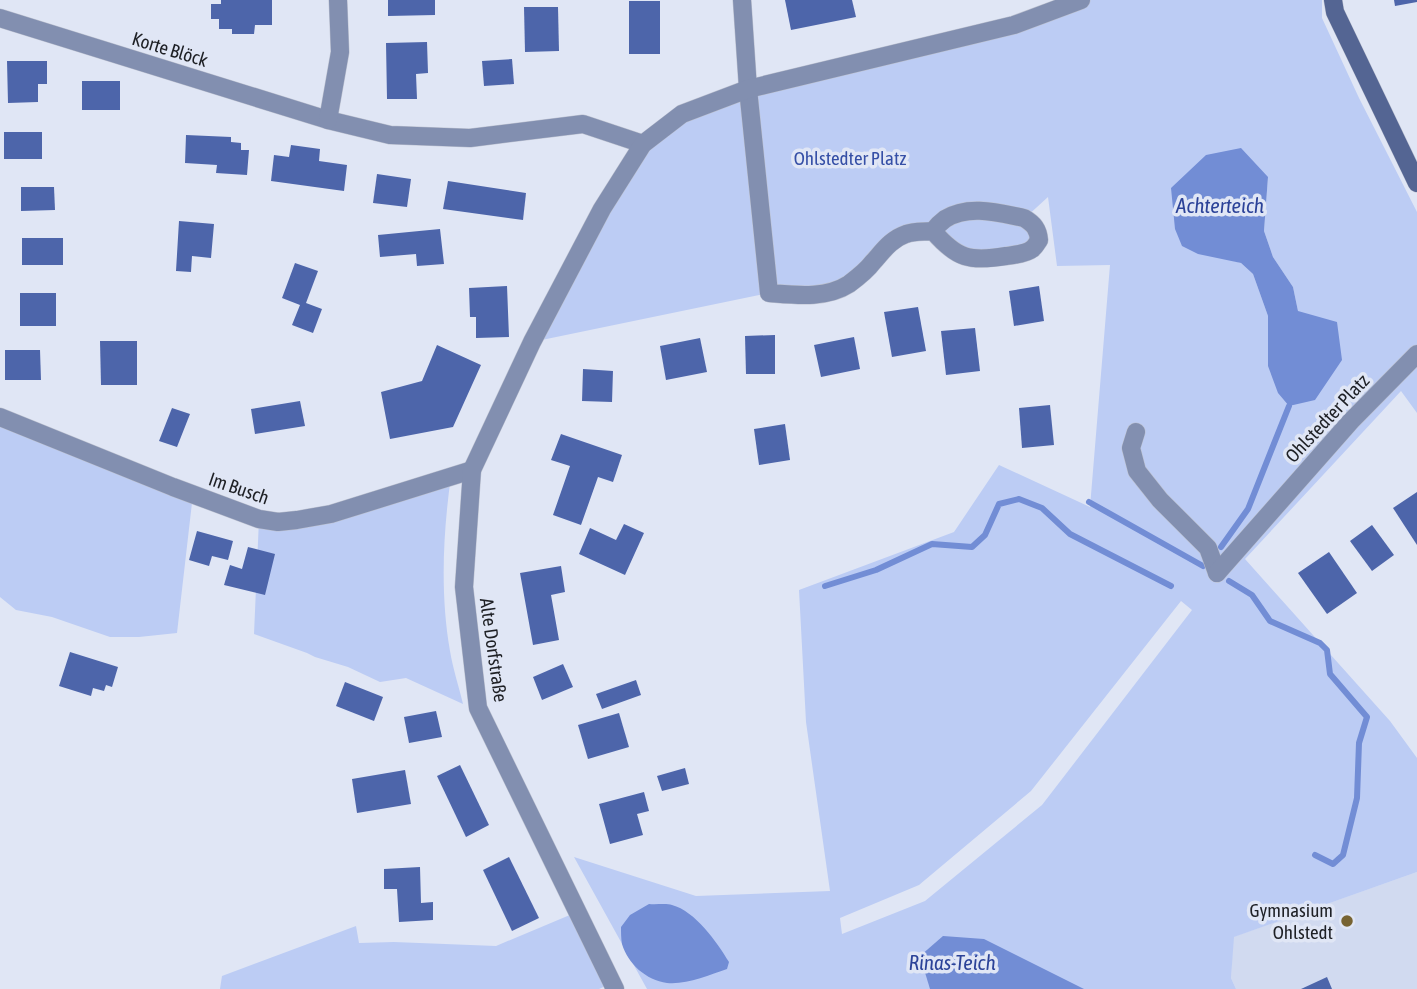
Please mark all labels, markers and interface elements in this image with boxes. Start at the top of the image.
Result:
street label: Korte Blöck [130,27,211,71]
park label: Ohlstedter Platz [794,147,906,169]
water label: Achterteich [1175,193,1264,217]
street label: Ohlstedter Platz [1281,369,1374,467]
street label: Im Busch [206,467,272,509]
street label: Alte Dorfstraße [476,597,512,703]
place label: Gymnasium Ohlstedt [1249,899,1333,943]
marker: Gymnasium Ohlstedt [1339,913,1355,929]
water label: Rinas-Teich [908,950,996,974]

